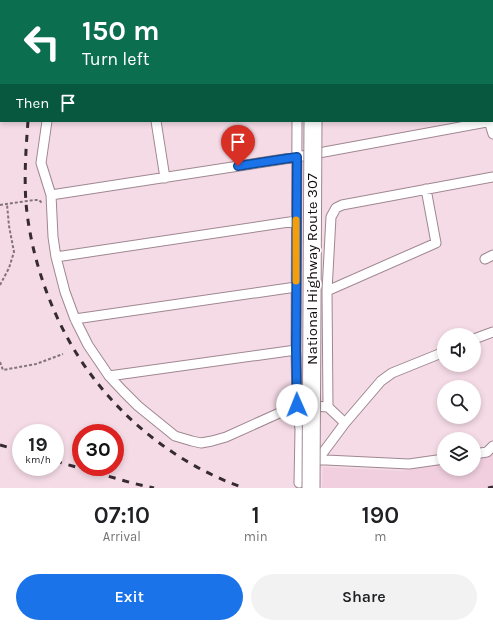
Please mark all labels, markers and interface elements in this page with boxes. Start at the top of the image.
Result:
text: 150 m [82,14,160,47]
icon: left [16,16,68,68]
text: Turn left [82,48,150,70]
icon: arrive [57,92,79,114]
text: Then [16,94,49,112]
pin [221,125,255,166]
icon: arrive [227,131,249,153]
street label: National Highway Route 307 [303,173,321,365]
map controls [437,328,481,476]
button: sound [437,328,481,372]
button: search [437,380,481,424]
position arrow [276,384,318,426]
speed limit sign: 30 [72,424,124,476]
button: layers [437,432,481,476]
text: 19 [28,433,48,456]
text: km/h [25,454,51,466]
text: 07:10 [94,501,150,529]
text: 1 [252,501,260,529]
text: 190 [361,501,399,529]
text: Arrival [103,529,141,544]
text: min [244,529,268,544]
text: m [374,529,386,544]
button: Exit [16,574,243,620]
button: Share [251,574,477,620]

